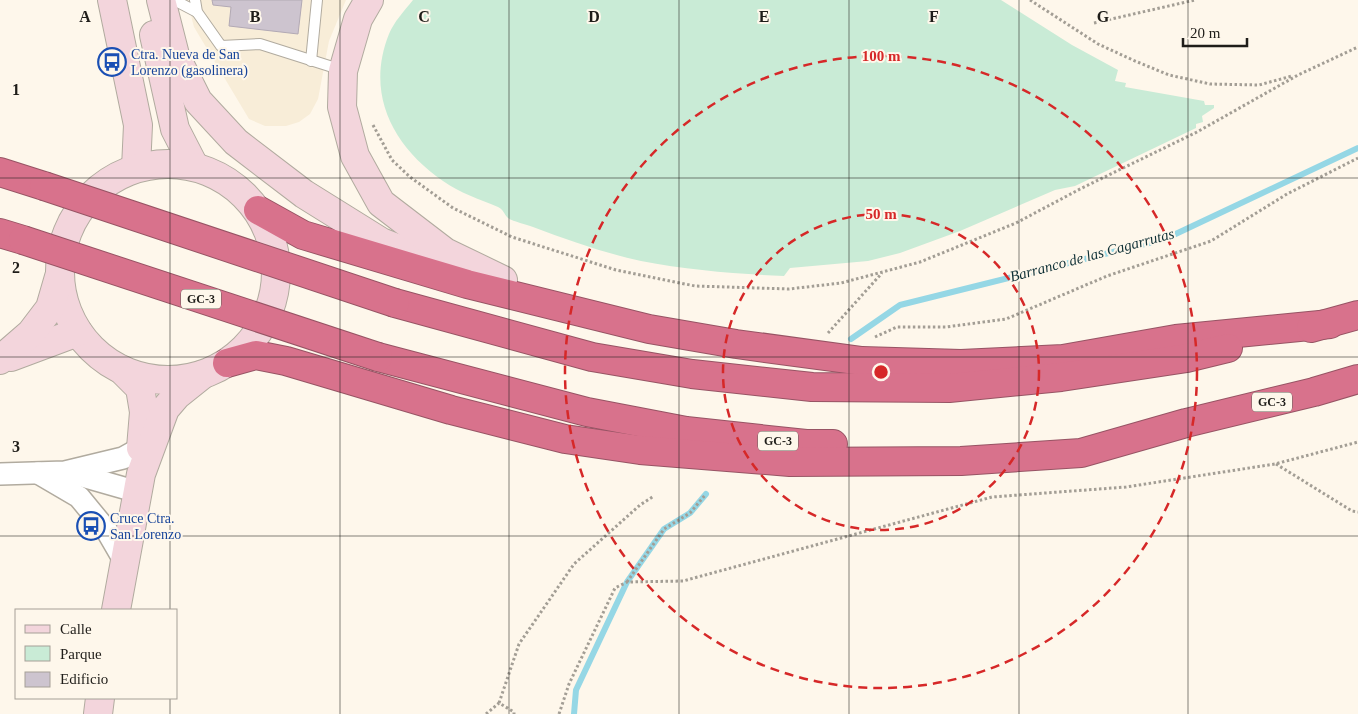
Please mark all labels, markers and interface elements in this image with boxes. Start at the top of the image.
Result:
text: A [79,8,91,25]
text: B [250,8,261,25]
text: C [418,8,430,25]
text: D [588,8,600,25]
text: E [759,8,769,25]
text: F [929,8,939,25]
text: G [1097,8,1110,25]
scale bar [1183,15,1247,47]
text: 20 m [1190,25,1221,41]
bus stop icon: Ctra. Nueva de San Lorenzo (gasolinera) [97,47,127,77]
place label: Ctra. Nueva de San Lorenzo (gasolinera) [131,47,248,79]
text: 100 m [862,48,901,64]
text: 1 [12,81,20,98]
text: 50 m [865,206,897,222]
water label: Barranco de las Cagarrutas [1008,225,1176,285]
text: 2 [12,259,20,276]
road number: GC-3 [181,290,221,308]
centre of rings [872,363,890,381]
road number: GC-3 [1252,392,1292,412]
road number: GC-3 [758,432,798,451]
text: 3 [12,438,20,455]
bus stop icon: Cruce Ctra. San Lorenzo [76,511,106,541]
place label: Cruce Ctra. San Lorenzo [110,511,181,542]
legend [15,609,178,699]
text: Calle [60,621,92,637]
text: Parque [60,646,102,662]
text: Edificio [60,671,108,687]

